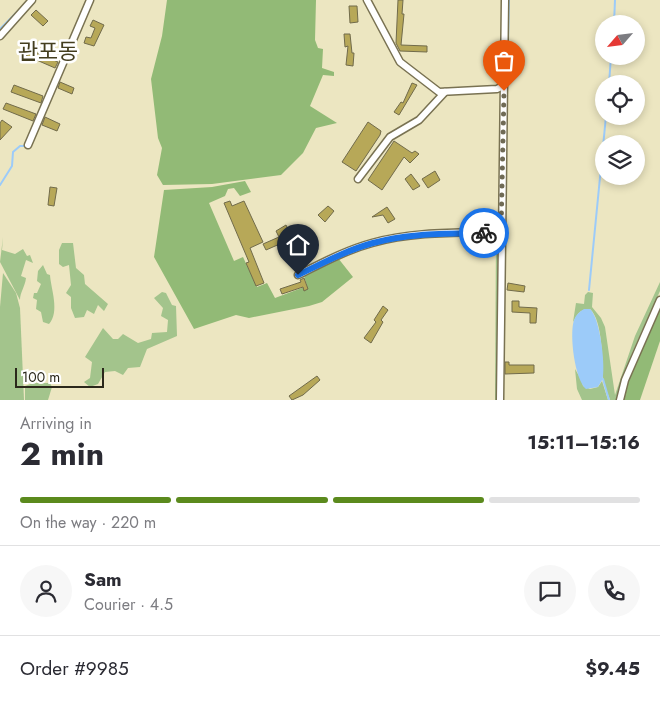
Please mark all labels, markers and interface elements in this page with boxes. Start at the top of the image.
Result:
north arrow [595,15,645,65]
map controls [595,15,645,185]
district label: 관포동 [18,35,78,67]
pin [483,40,525,91]
icon: bag [490,47,518,75]
button: locate [595,75,645,125]
button: layers [595,135,645,185]
courier [459,208,509,258]
icon: bike [470,219,498,247]
pin [277,224,319,275]
icon: home [284,231,312,259]
scale bar [15,365,104,388]
text: 100 m [22,367,60,387]
text: Arriving in [20,412,92,435]
text: 15:11–15:16 [527,429,640,456]
text: 2 min [20,431,104,477]
text: On the way · 220 m [20,511,156,534]
button: person [20,565,72,617]
button: chat [524,565,576,617]
button: phone [588,565,640,617]
text: Sam [84,566,122,593]
text: Courier · 4.5 [84,593,173,616]
text: Order #9985 [20,655,129,682]
text: $9.45 [585,655,640,682]

